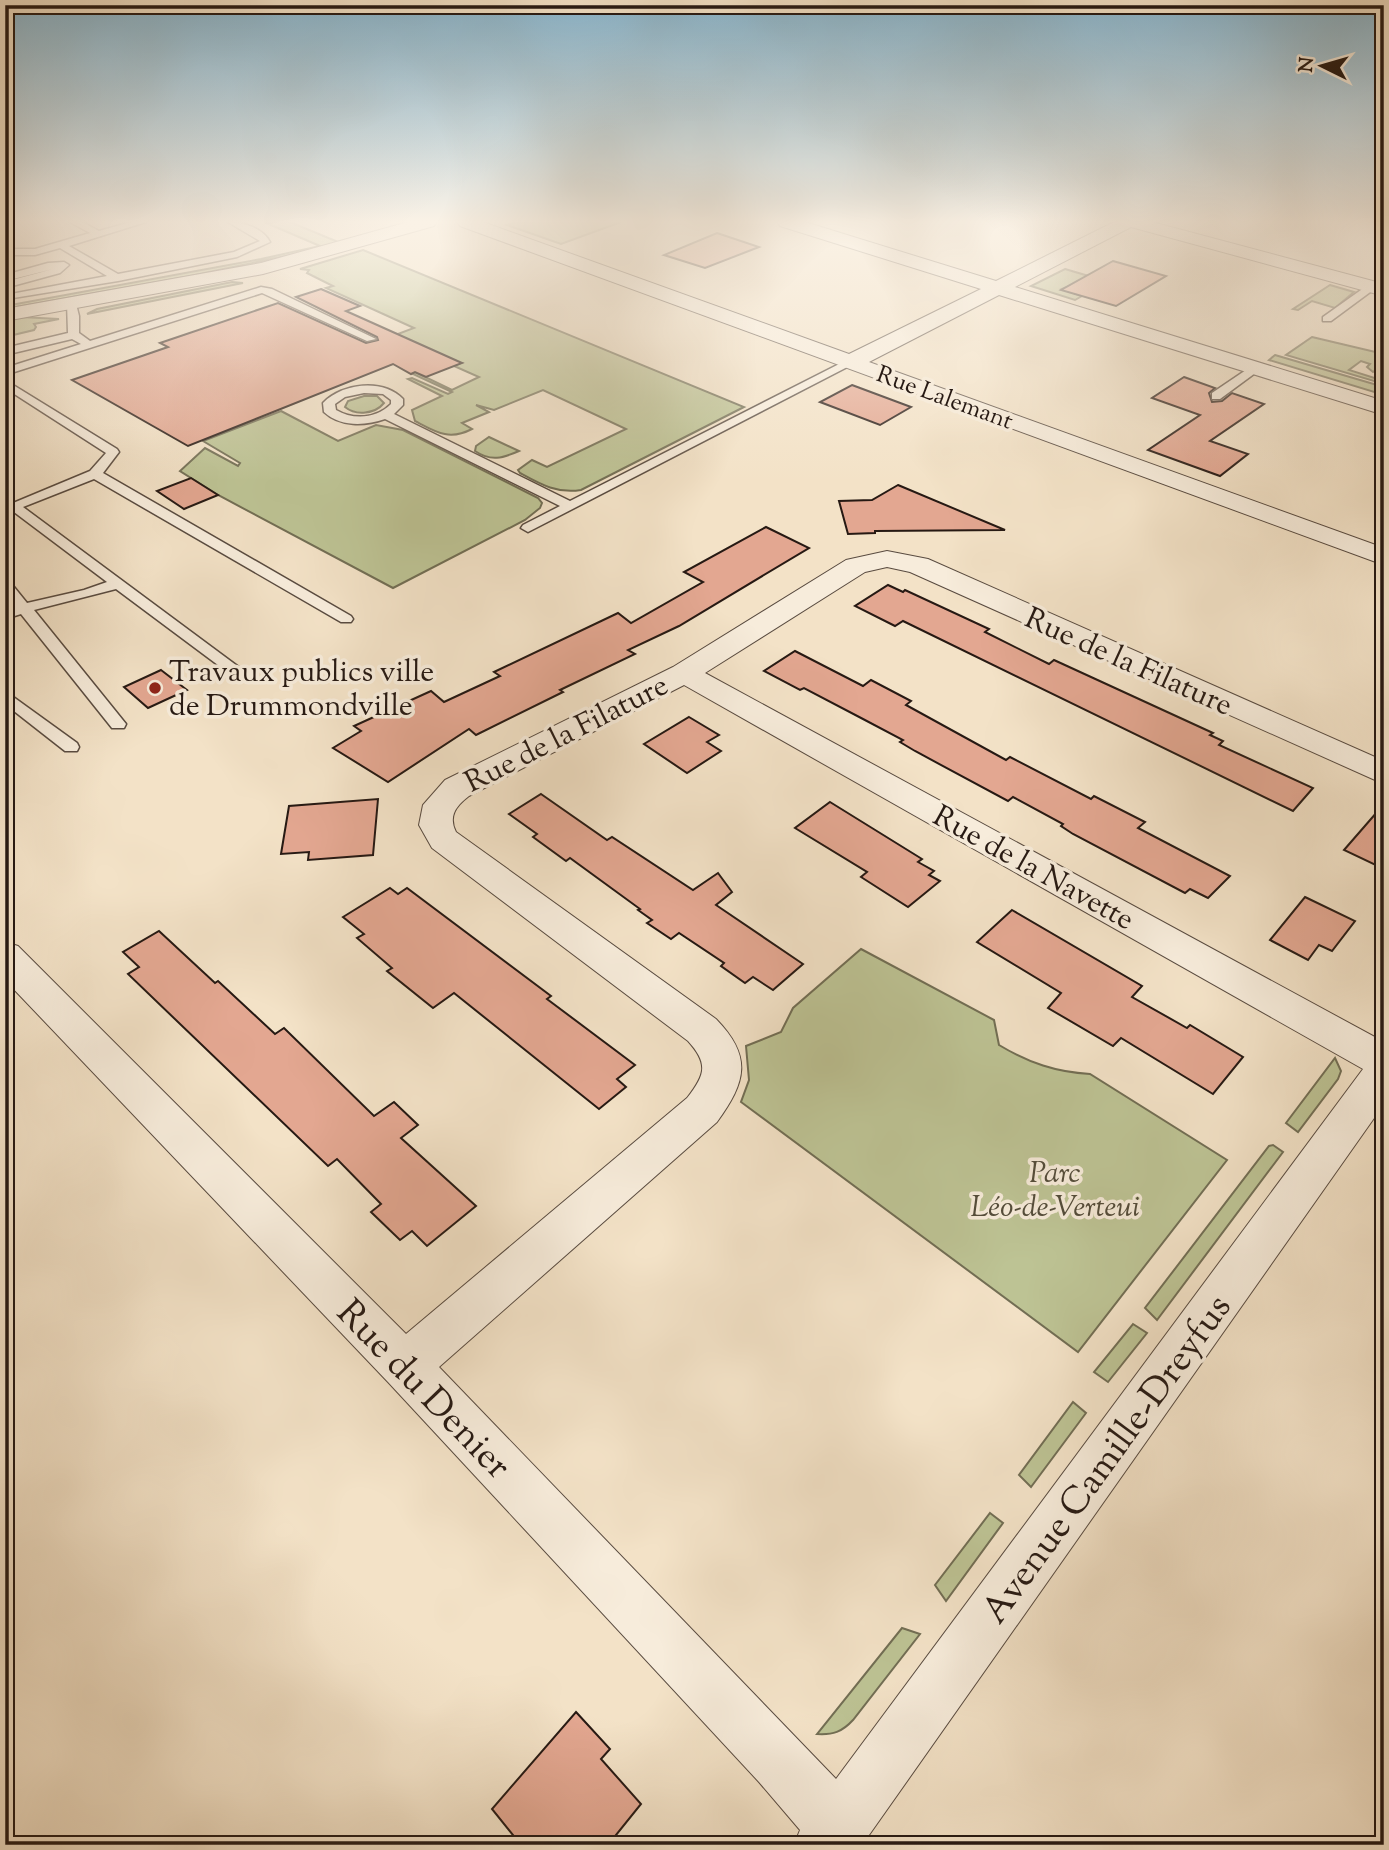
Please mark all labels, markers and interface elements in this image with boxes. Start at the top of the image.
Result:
north arrow [1288,32,1358,102]
text: N [1293,56,1322,73]
street label: Rue Lalemant [871,358,1017,439]
street label: Rue de la Filature [1017,598,1239,728]
place label: Travaux publics ville de Drummondville [169,652,434,729]
street label: Rue de la Filature [458,665,676,805]
marker: Travaux publics ville de Drummondville [147,680,163,696]
street label: Rue de la Navette [924,796,1141,942]
park label: Parc Léo-de-Verteui [970,1153,1140,1230]
street label: Avenue Camille-Dreyfus [970,1284,1246,1636]
street label: Rue du Denier [322,1289,522,1493]

